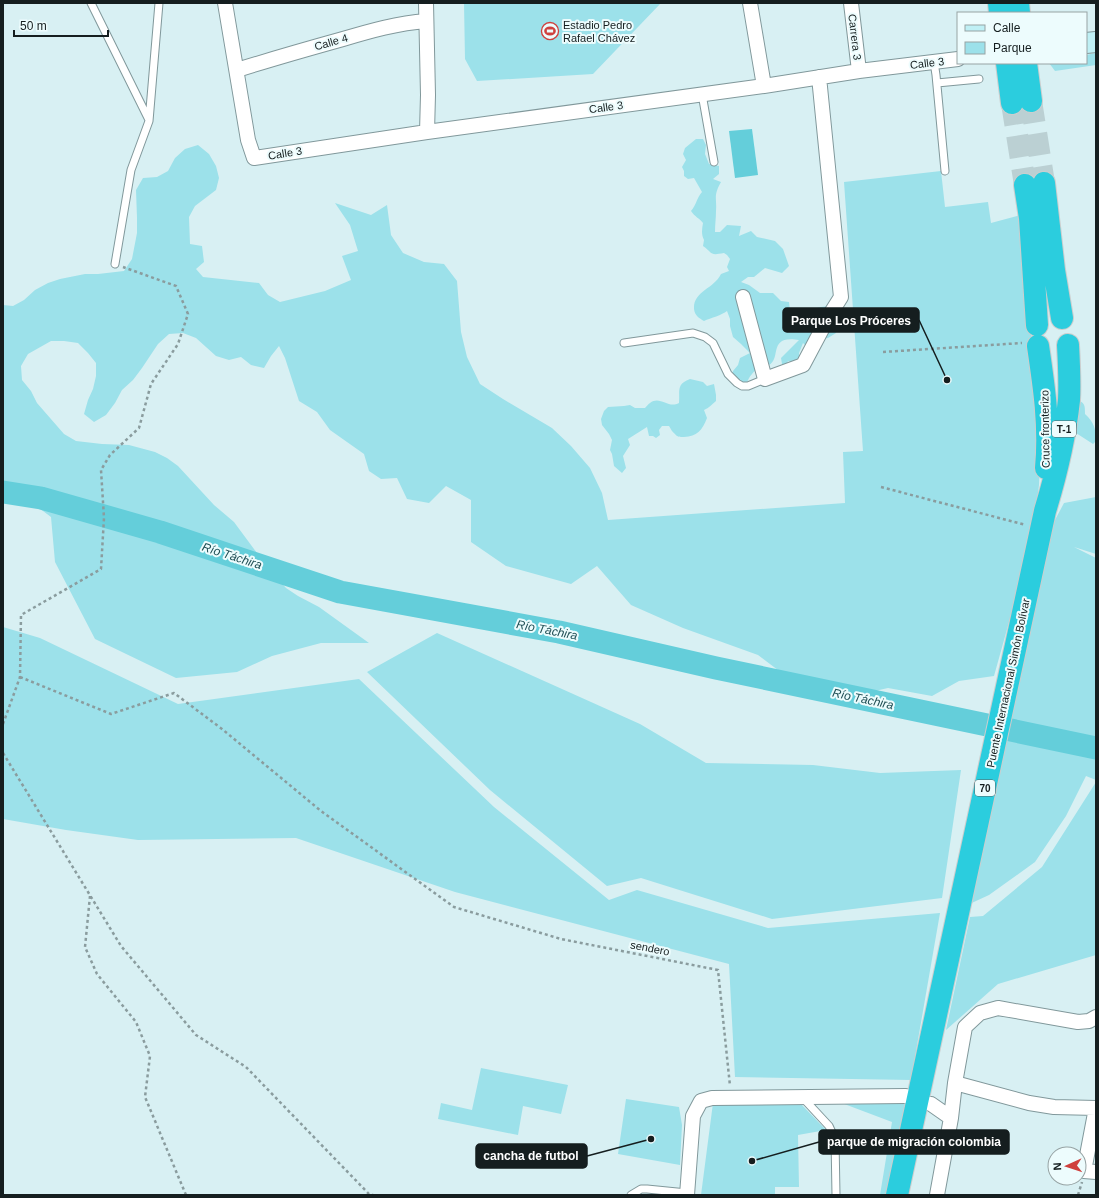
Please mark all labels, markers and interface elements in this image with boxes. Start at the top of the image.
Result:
scale bar [14,12,108,38]
legend [957,12,1087,64]
street label: Carrera 3 [846,13,864,61]
text: 50 m [20,19,47,33]
place label: Estadio Pedro Rafael Chávez [563,19,635,44]
sports icon: Estadio Pedro Rafael Chávez [540,21,560,41]
text: Calle [993,21,1021,35]
street label: Calle 4 [313,32,349,52]
text: Parque [993,41,1032,55]
street label: Calle 3 [909,55,945,71]
street label: Calle 3 [588,99,624,115]
street label: Calle 3 [267,144,303,162]
callout: Parque Los Próceres [783,308,919,332]
text: Parque Los Próceres [791,314,911,328]
street label: Cruce fronterizo [1038,390,1052,468]
road number: T-1 [1052,421,1076,437]
water label: Río Táchira [200,540,264,572]
street label: Puente Internacional Simón Bolívar [984,597,1032,769]
water label: Río Táchira [515,617,579,643]
water label: Río Táchira [831,686,895,712]
road number: 70 [975,780,995,796]
street label: sendero [629,938,671,958]
callout: parque de migración colombia [819,1130,1009,1154]
text: parque de migración colombia [827,1135,1001,1149]
callout: cancha de futbol [476,1144,587,1168]
north arrow [1047,1146,1087,1186]
text: cancha de futbol [483,1149,579,1163]
text: N [1051,1162,1063,1171]

